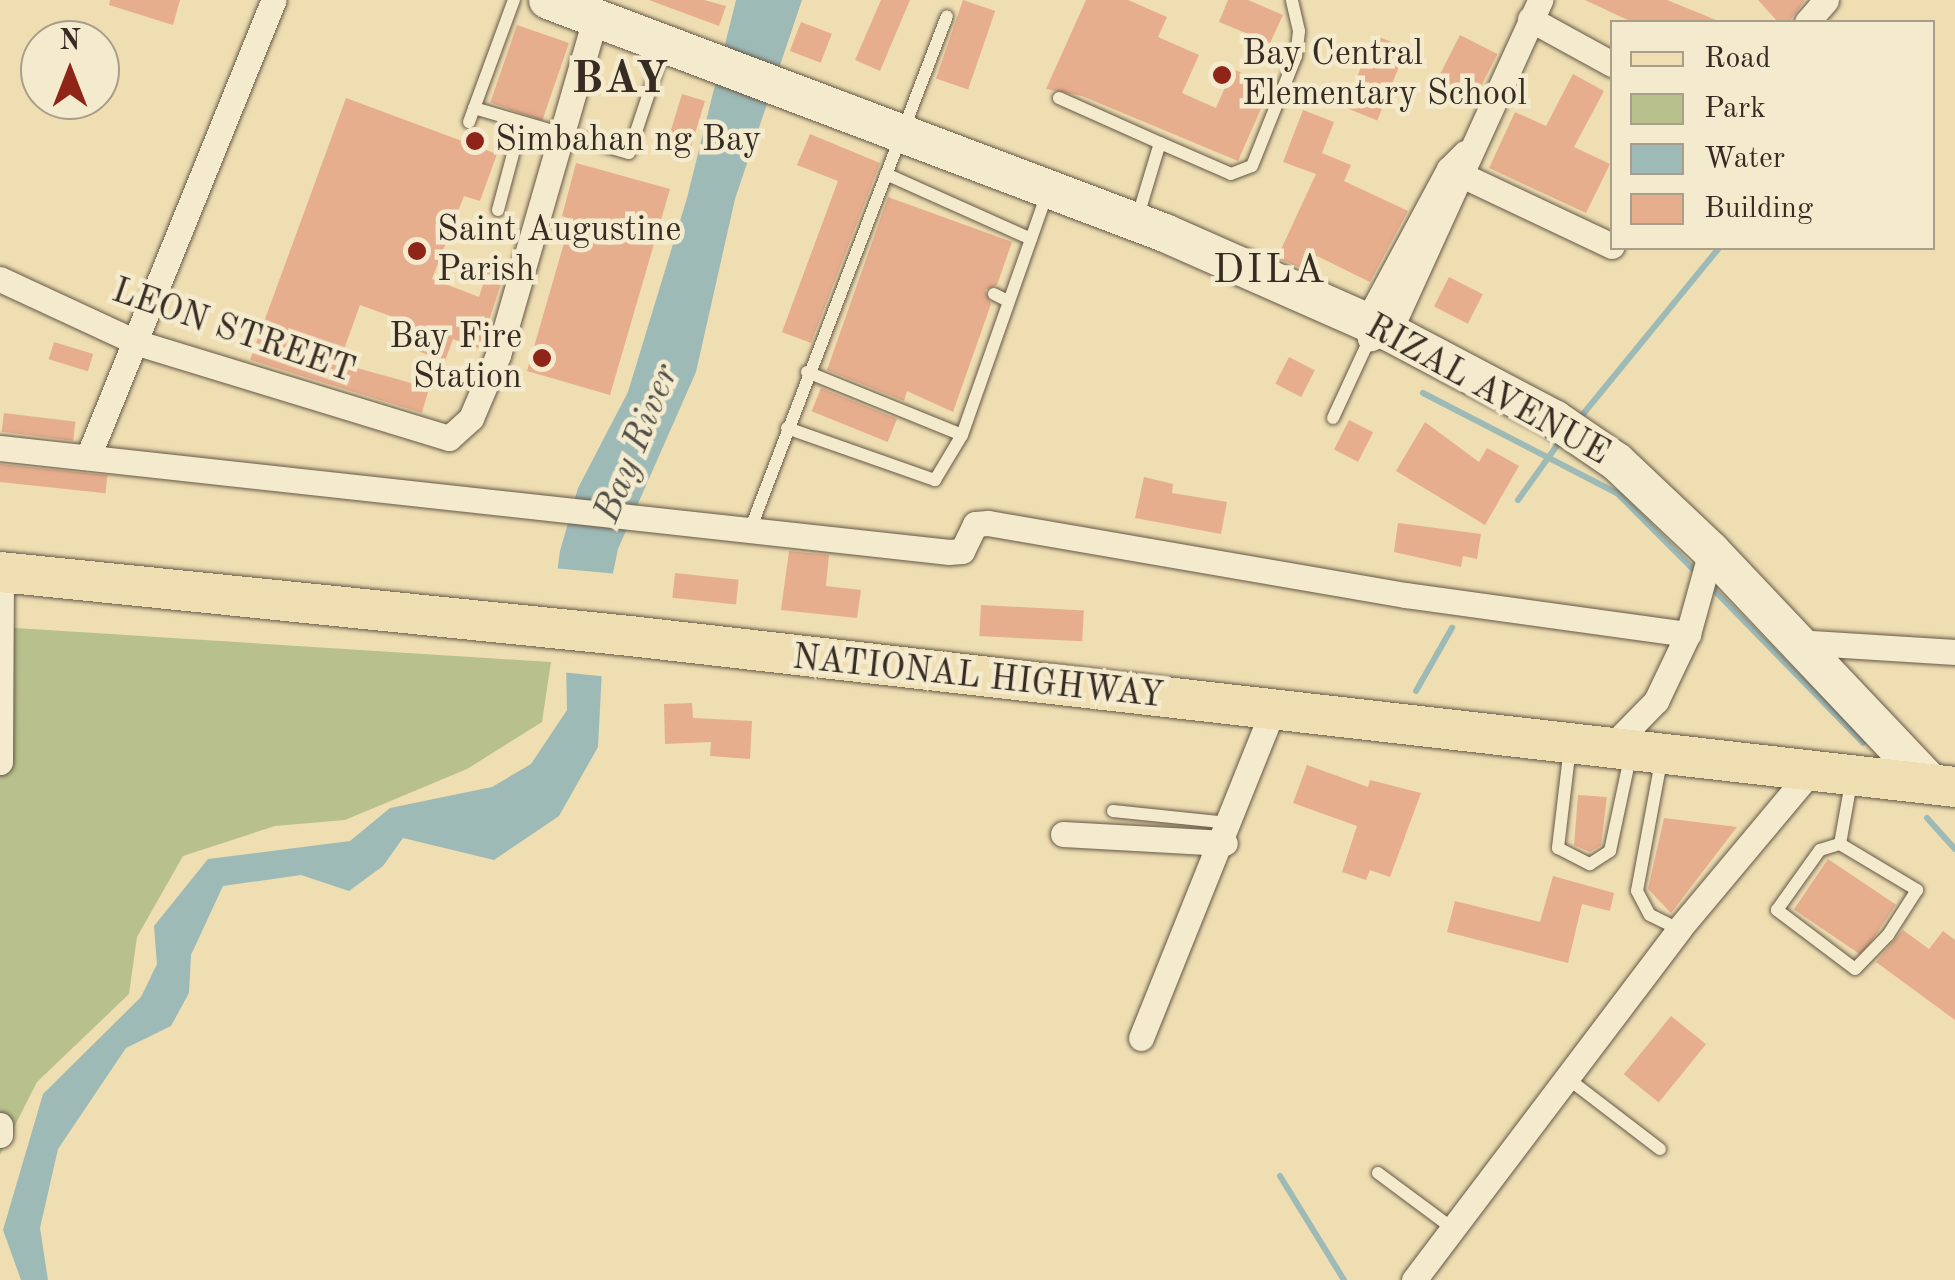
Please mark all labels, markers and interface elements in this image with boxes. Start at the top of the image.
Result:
north arrow [20,20,120,120]
legend [1610,20,1935,250]
text: N [59,28,81,56]
place label: Bay Central Elementary School [1242,34,1527,116]
text: Road [1704,44,1771,74]
district label: BAY [571,54,671,108]
marker: Bay Central Elementary School [1211,64,1233,86]
text: Park [1704,94,1766,124]
place label: Simbahan ng Bay [495,120,761,162]
marker: Simbahan ng Bay [464,130,486,152]
text: Water [1704,144,1785,174]
text: Building [1704,194,1813,224]
place label: Saint Augustine Parish [437,210,681,292]
marker: Saint Augustine Parish [406,240,428,262]
district label: DILA [1213,248,1327,296]
street label: LEON STREET [106,271,360,393]
street label: RIZAL AVENUE [1358,307,1616,475]
place label: Bay Fire Station [389,317,522,399]
marker: Bay Fire Station [531,347,553,369]
water label: Bay River [586,358,690,530]
street label: NATIONAL HIGHWAY [790,638,1166,718]

